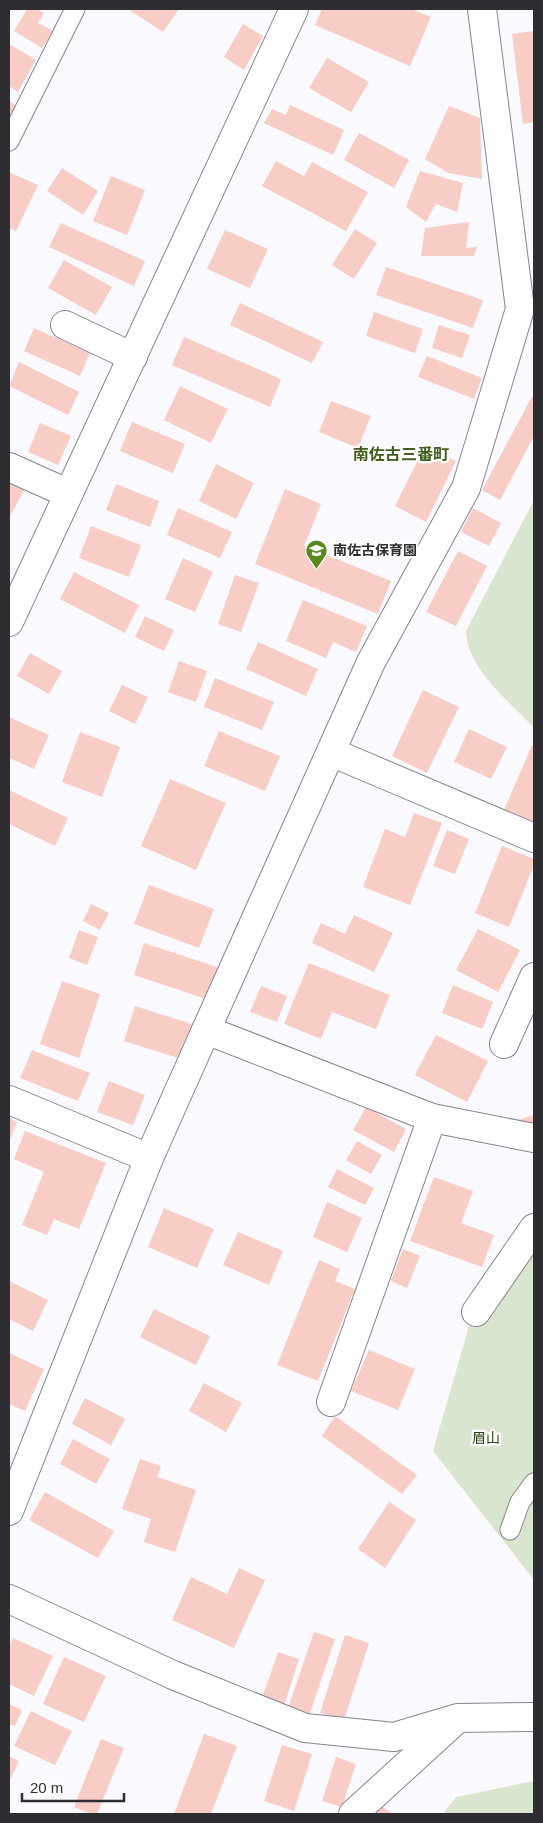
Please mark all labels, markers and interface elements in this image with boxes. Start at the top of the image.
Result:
district label: 南佐古三番町 [353,446,449,463]
school or university icon: 南佐古保育園 [305,538,329,569]
place label: 南佐古保育園 [333,542,417,558]
park label: 眉山 [472,1430,500,1446]
scale bar [22,1770,125,1802]
text: 20 m [30,1779,63,1796]

